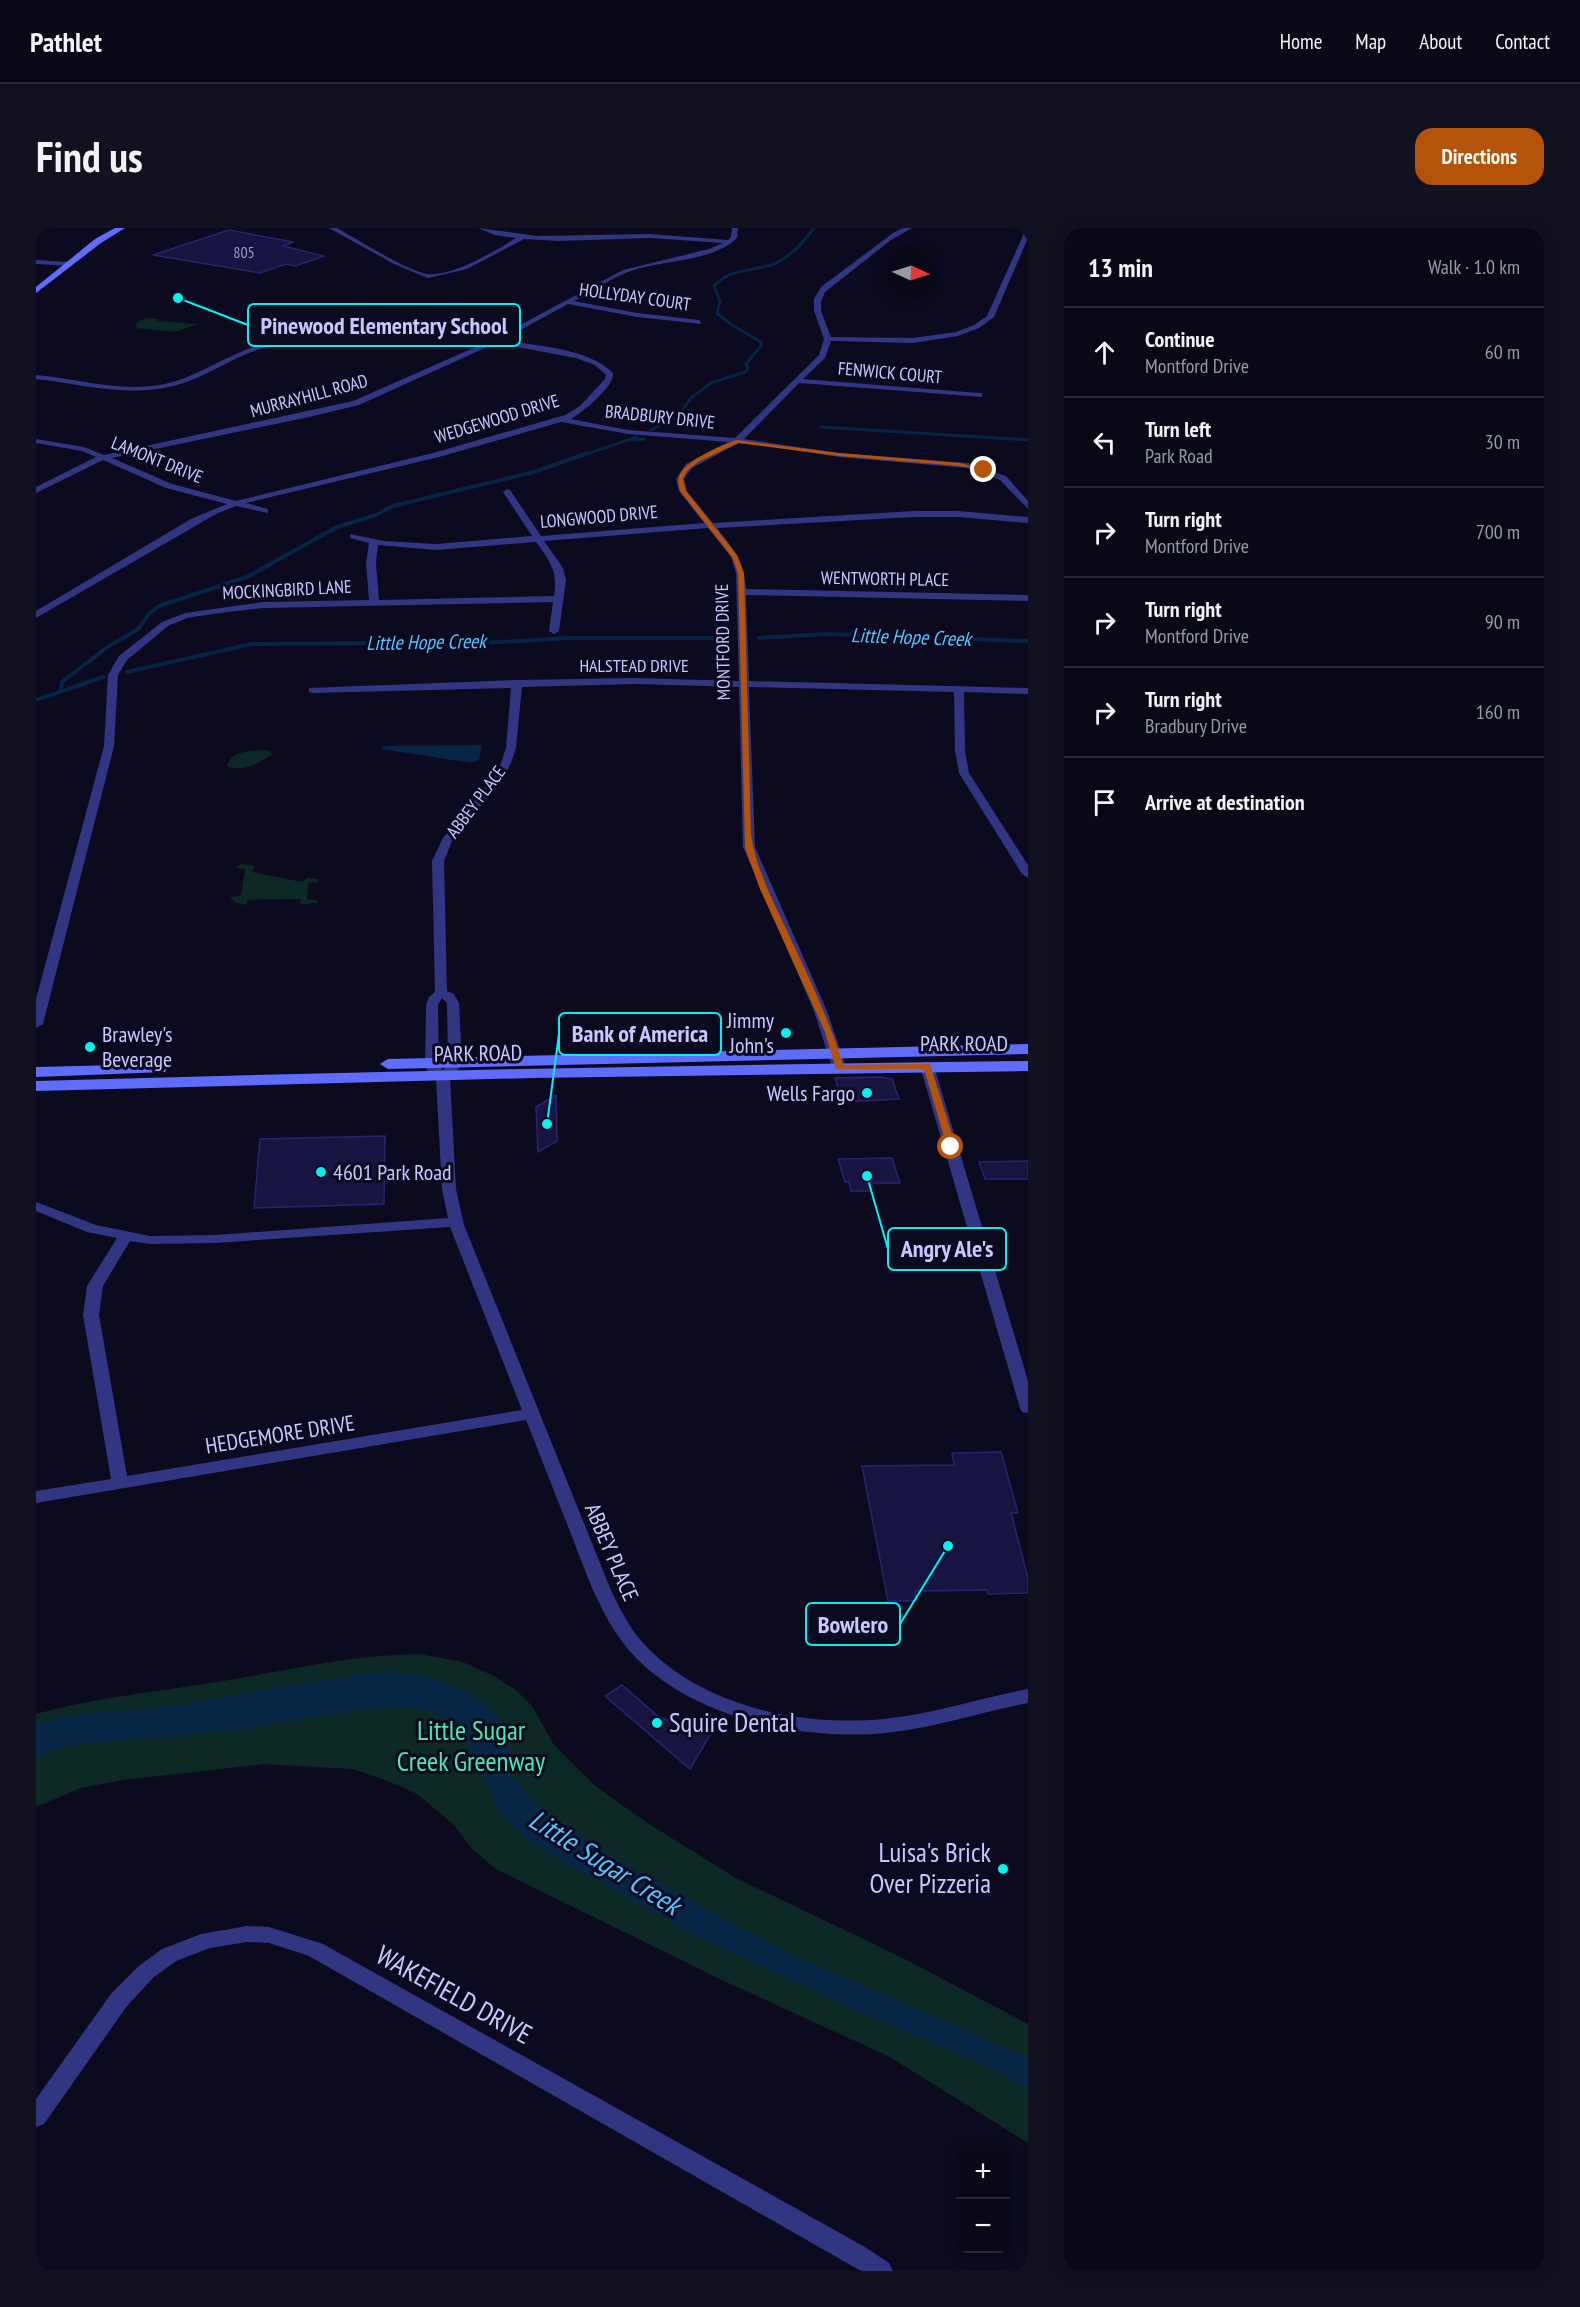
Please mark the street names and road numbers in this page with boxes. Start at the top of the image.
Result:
street label: HOLLYDAY COURT [578,277,692,316]
street label: FENWICK COURT [837,356,943,389]
street label: MURRAYHILL ROAD [247,369,370,422]
street label: WEDGEWOOD DRIVE [432,389,562,448]
street label: BRADBURY DRIVE [604,399,716,434]
street label: LAMONT DRIVE [108,431,206,488]
street label: LONGWOOD DRIVE [539,500,659,533]
street label: WENTWORTH PLACE [821,566,949,591]
street label: MOCKINGBIRD LANE [222,575,352,604]
street label: MONTFORD DRIVE [710,583,735,701]
street label: HALSTEAD DRIVE [579,654,689,677]
street label: ABBEY PLACE [441,761,510,842]
street label: PARK ROAD [920,1029,1008,1057]
street label: PARK ROAD [434,1038,522,1068]
street label: HEDGEMORE DRIVE [203,1408,357,1460]
street label: ABBEY PLACE [579,1499,645,1605]
street label: WAKEFIELD DRIVE [371,1937,538,2051]

